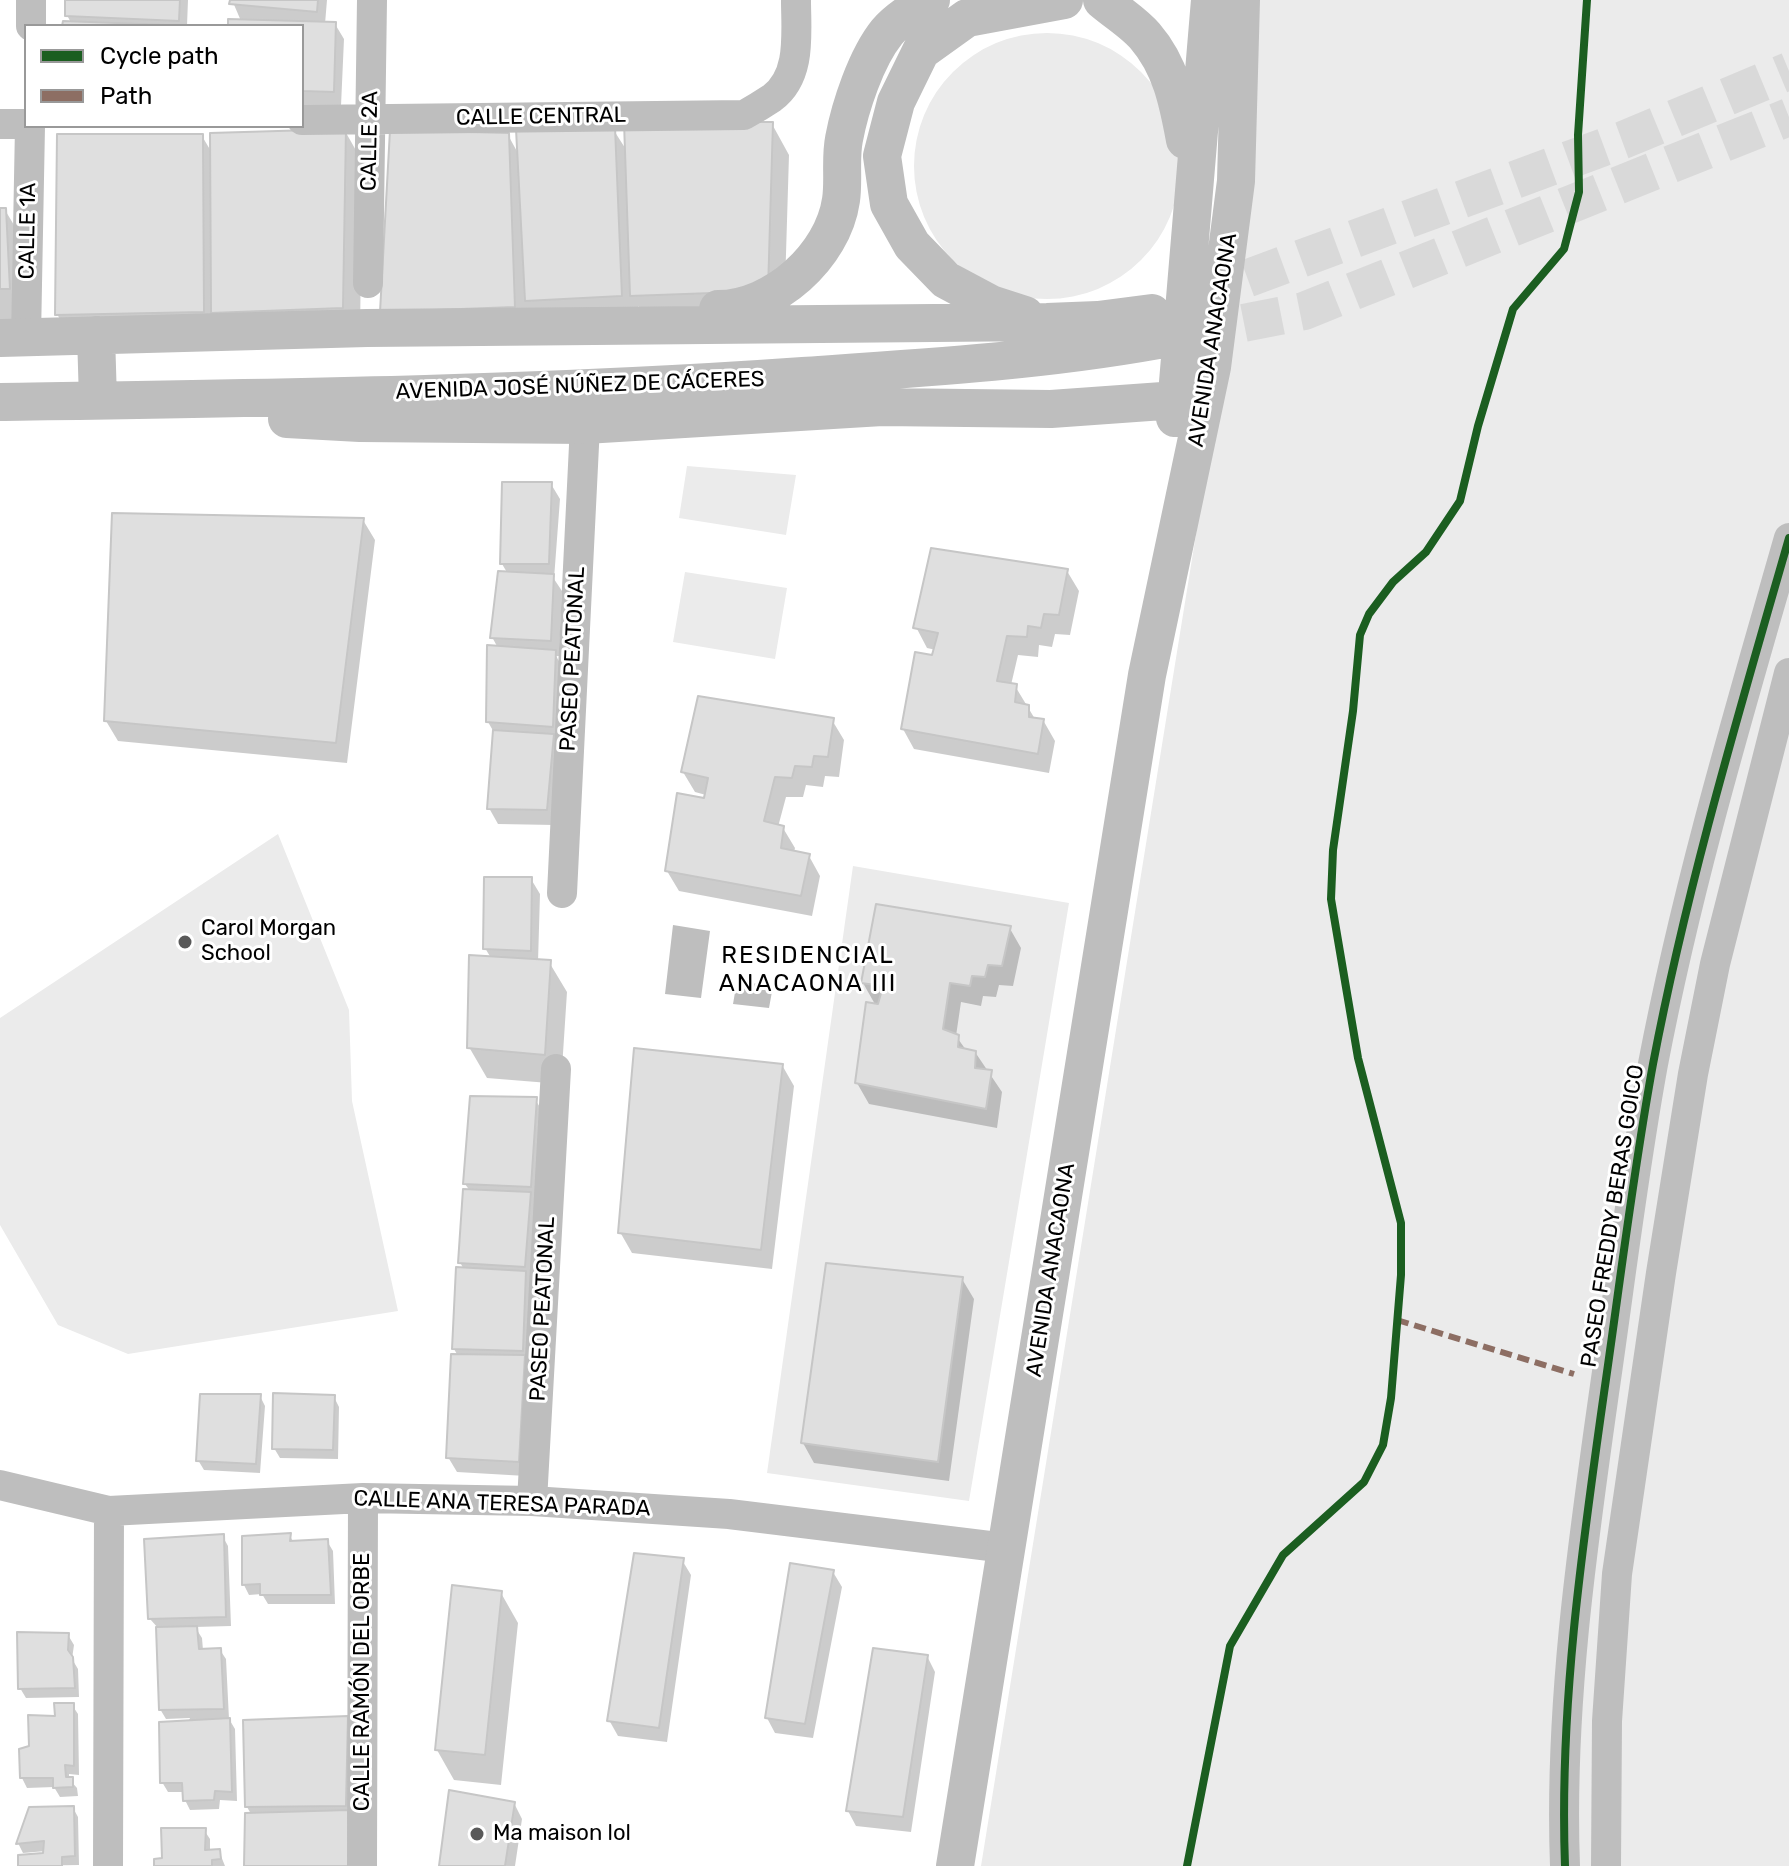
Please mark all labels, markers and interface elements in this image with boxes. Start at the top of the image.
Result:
legend [24,24,304,128]
text: Cycle path [100,42,219,70]
text: Path [100,82,152,110]
street label: CALLE 2A [356,91,384,191]
street label: CALLE CENTRAL [456,102,626,132]
street label: CALLE 1A [14,182,42,280]
street label: AVENIDA ANACAONA [1183,231,1243,449]
street label: AVENIDA JOSÉ NÚÑEZ DE CÁCERES [395,366,765,406]
street label: PASEO PEATONAL [555,566,591,752]
place label: Carol Morgan School [201,916,336,968]
marker: Carol Morgan School [176,933,194,951]
district label: RESIDENCIAL ANACAONA III [719,942,897,998]
street label: PASEO FREDDY BERAS GOICO [1576,1063,1650,1369]
street label: AVENIDA ANACAONA [1021,1161,1081,1379]
street label: PASEO PEATONAL [525,1216,561,1402]
street label: CALLE ANA TERESA PARADA [353,1486,651,1522]
street label: CALLE RAMÓN DEL ORBE [350,1553,376,1811]
place label: Ma maison lol [493,1821,631,1847]
marker: Ma maison lol [468,1825,486,1843]

